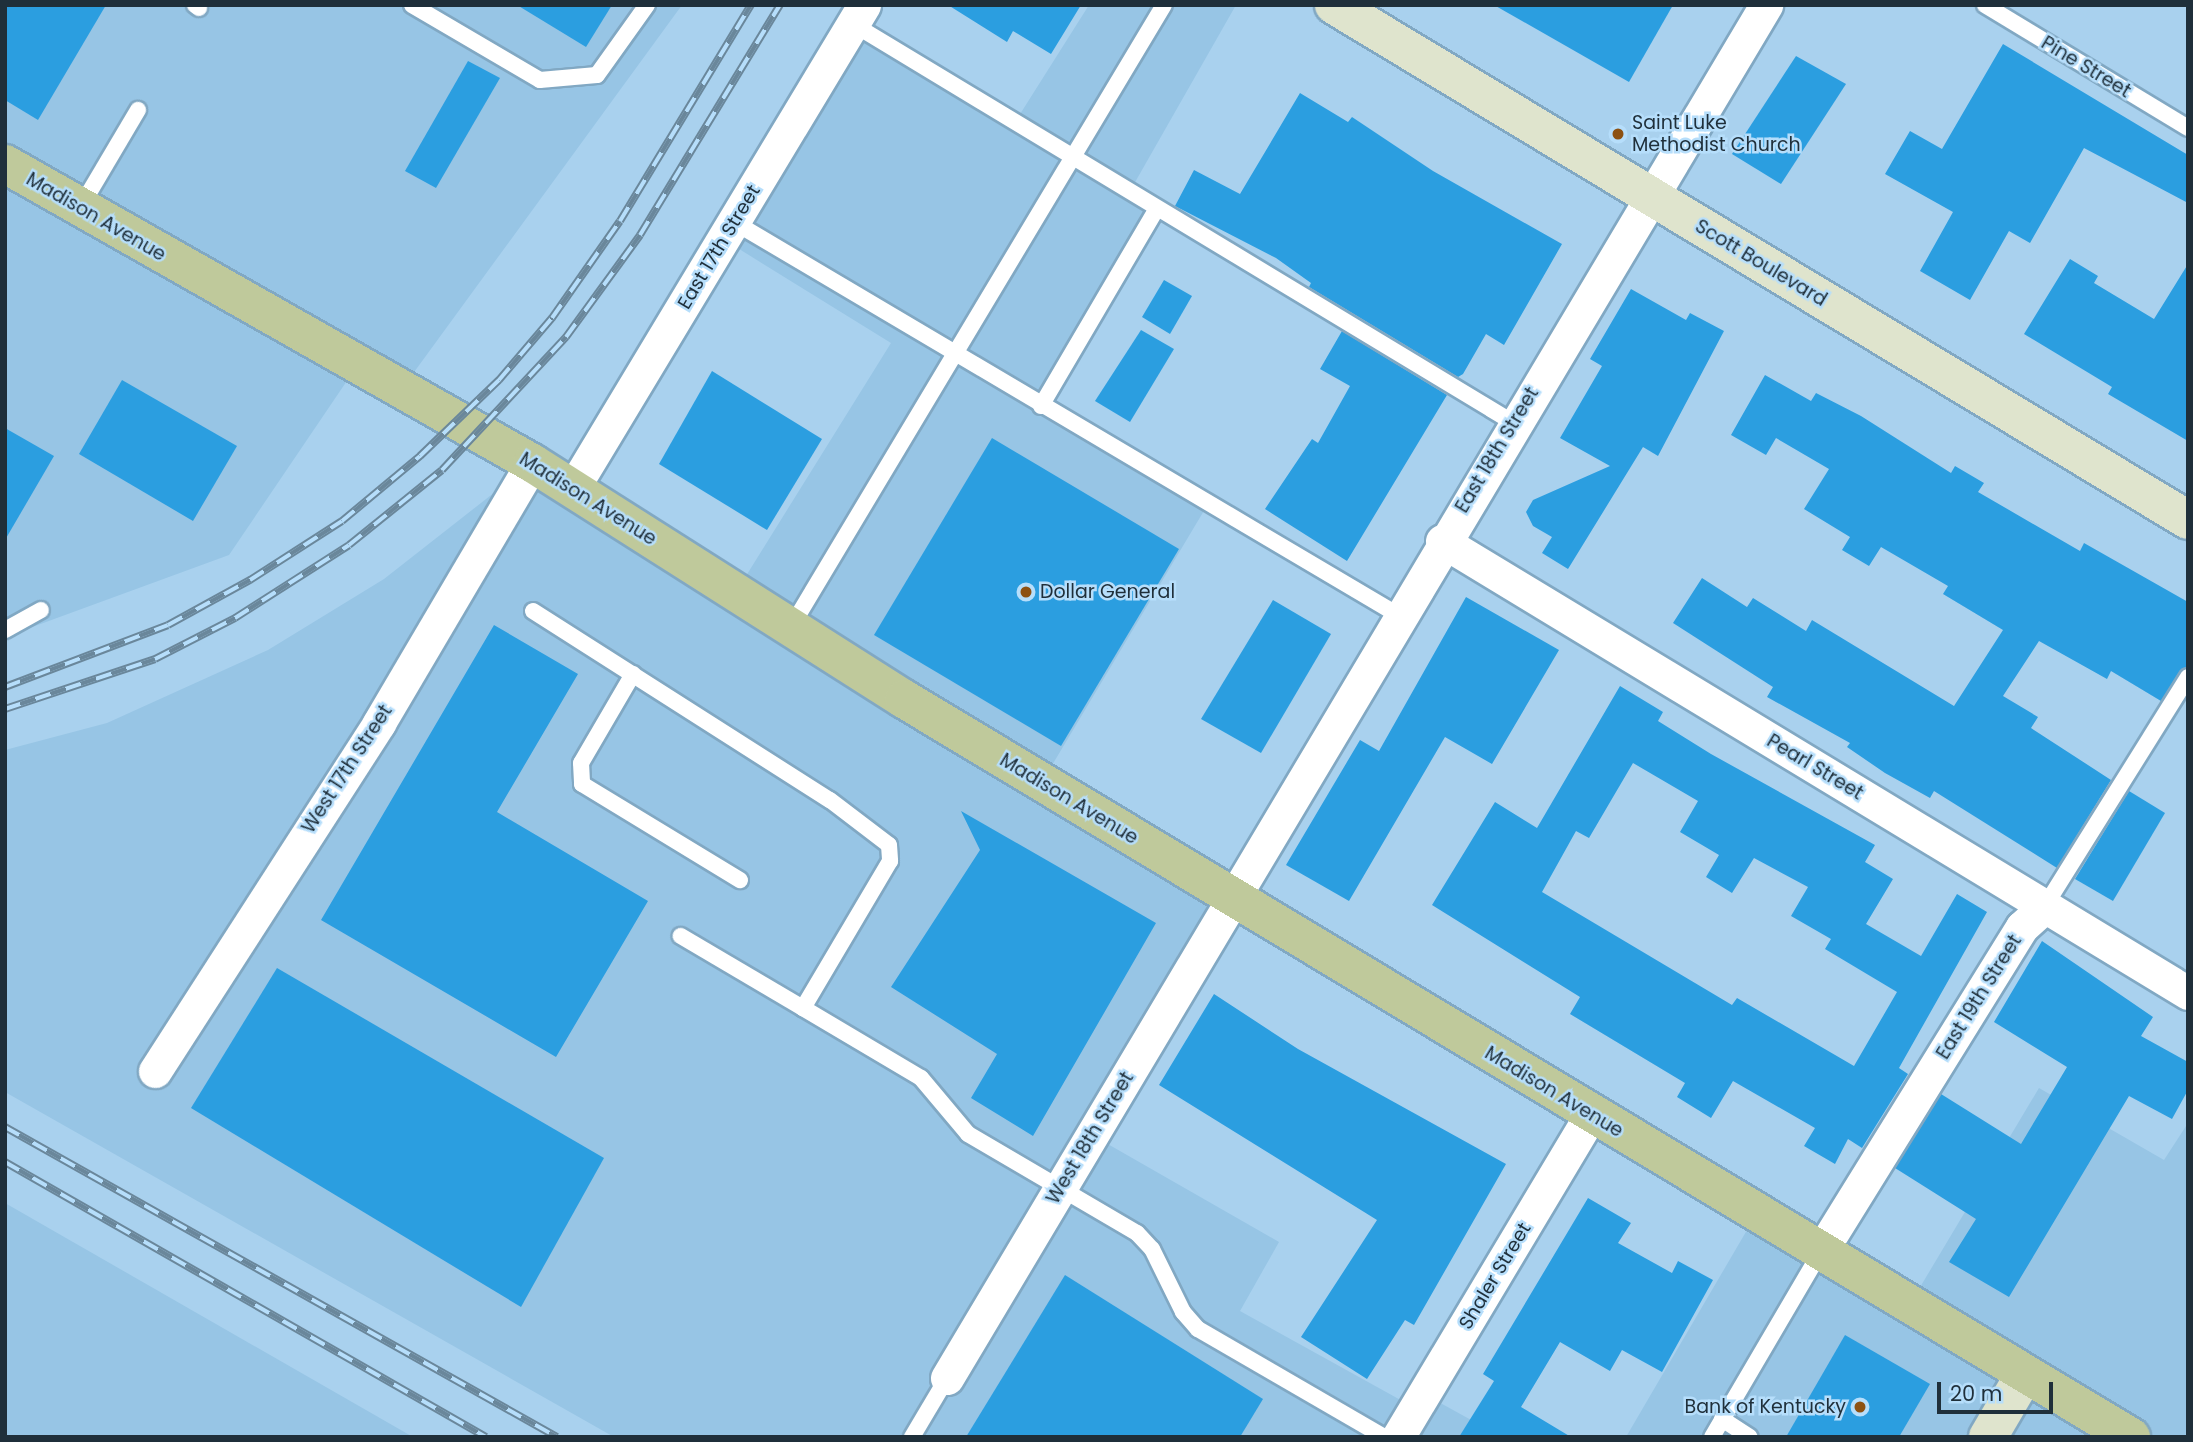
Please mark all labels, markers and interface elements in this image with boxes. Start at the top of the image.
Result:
street label: Pine Street [2037,31,2135,103]
place label: Saint Luke Methodist Church [1632,112,1801,156]
marker: Saint Luke Methodist Church [1610,126,1626,142]
street label: Madison Avenue [22,168,170,266]
street label: East 17th Street [673,181,765,313]
street label: Scott Boulevard [1691,215,1831,311]
street label: East 18th Street [1451,383,1543,517]
street label: Madison Avenue [515,448,661,550]
place label: Dollar General [1040,581,1175,603]
marker: Dollar General [1018,584,1034,600]
street label: West 17th Street [297,701,397,837]
street label: Pearl Street [1763,729,1867,805]
street label: Madison Avenue [996,749,1142,849]
street label: East 19th Street [1932,931,2026,1063]
street label: Madison Avenue [1481,1042,1627,1142]
street label: West 18th Street [1042,1068,1138,1208]
street label: Shaler Street [1454,1219,1536,1333]
scale bar [1941,1368,2056,1412]
text: 20 m [1950,1379,2003,1408]
place label: Bank of Kentucky [1685,1396,1846,1418]
marker: Bank of Kentucky [1852,1399,1868,1415]

